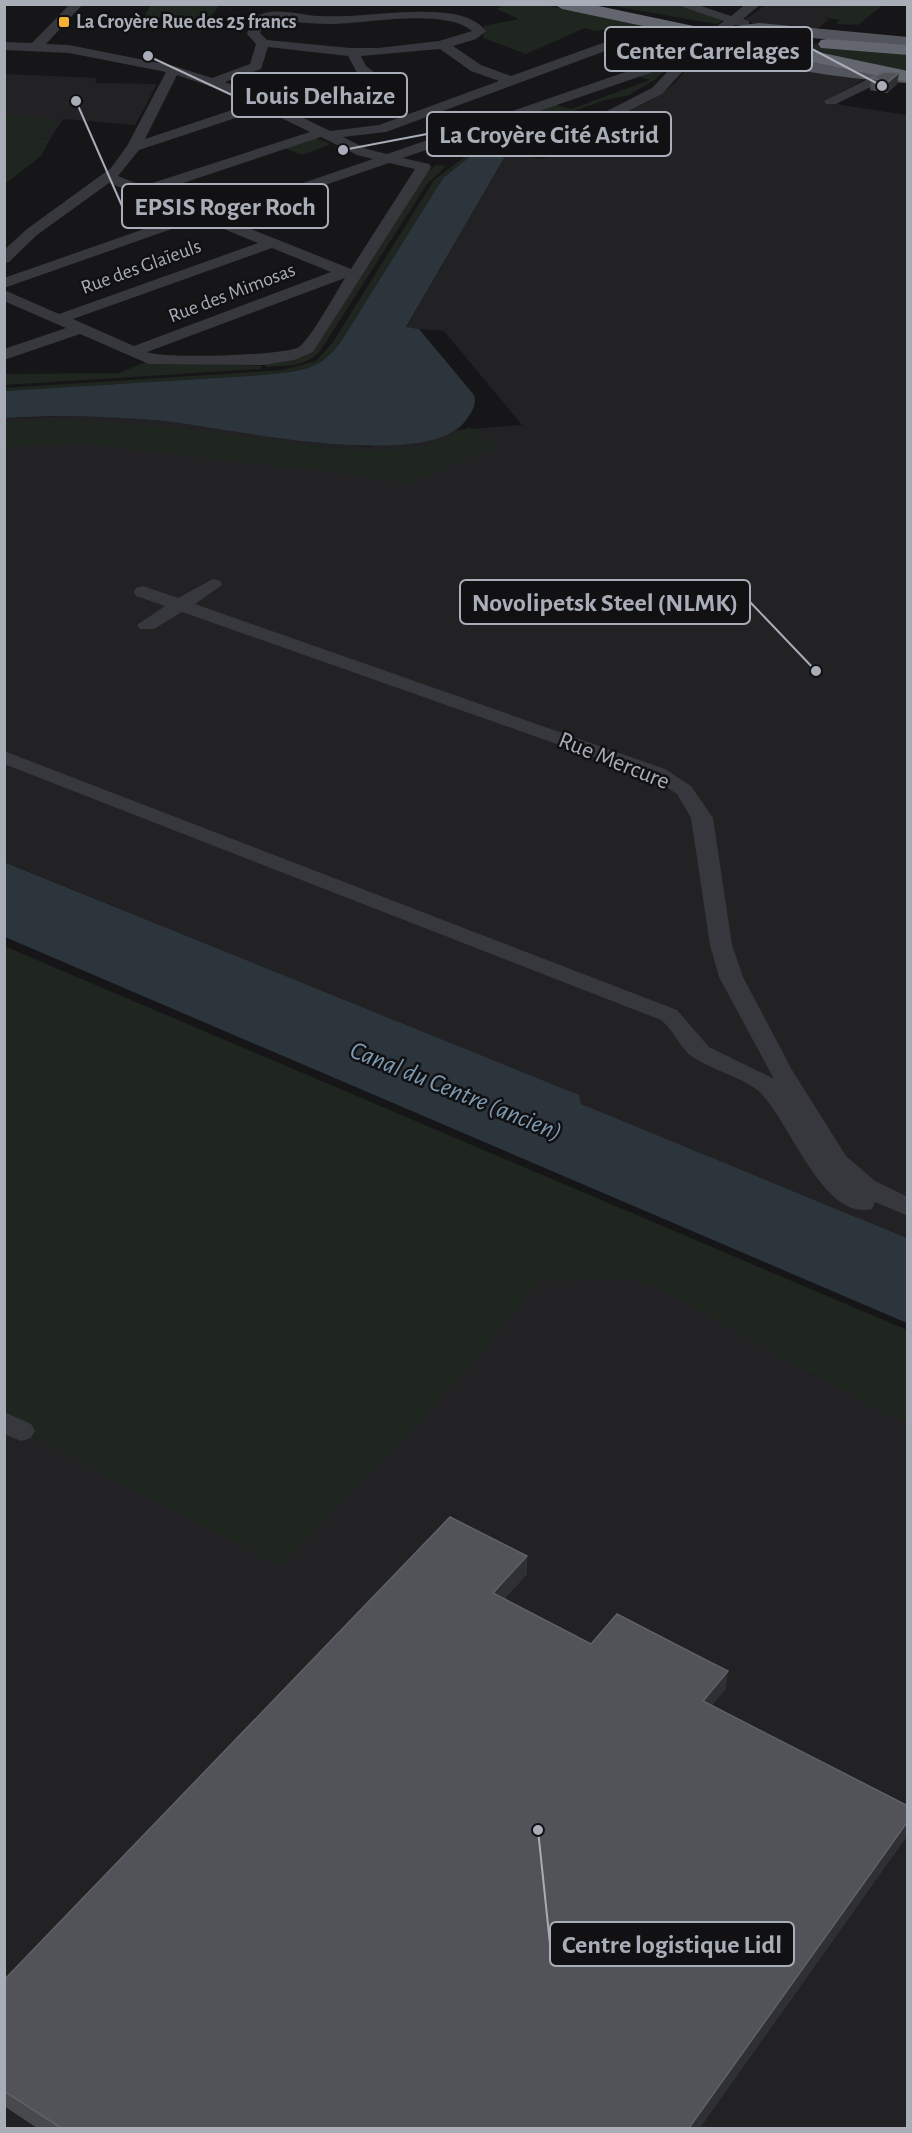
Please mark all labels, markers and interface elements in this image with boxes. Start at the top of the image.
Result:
place label: La Croyère Rue des 25 francs [76,12,297,32]
marker: La Croyère Rue des 25 francs [57,15,71,29]
callout: Center Carrelages [605,27,812,71]
text: Center Carrelages [616,38,800,64]
callout: Louis Delhaize [232,73,407,117]
text: Louis Delhaize [245,83,395,109]
callout: La Croyère Cité Astrid [427,112,671,156]
text: La Croyère Cité Astrid [439,122,659,148]
callout: EPSIS Roger Roch [122,184,328,228]
text: EPSIS Roger Roch [134,194,316,220]
street label: Rue des Glaïeuls [78,236,204,298]
street label: Rue des Mimosas [166,260,298,326]
callout: Novolipetsk Steel (NLMK) [460,580,750,624]
text: Novolipetsk Steel (NLMK) [472,590,738,616]
street label: Rue Mercure [555,728,673,794]
water label: Canal du Centre (ancien) [346,1037,566,1145]
callout: Centre logistique Lidl [550,1922,794,1966]
text: Centre logistique Lidl [562,1932,782,1958]

